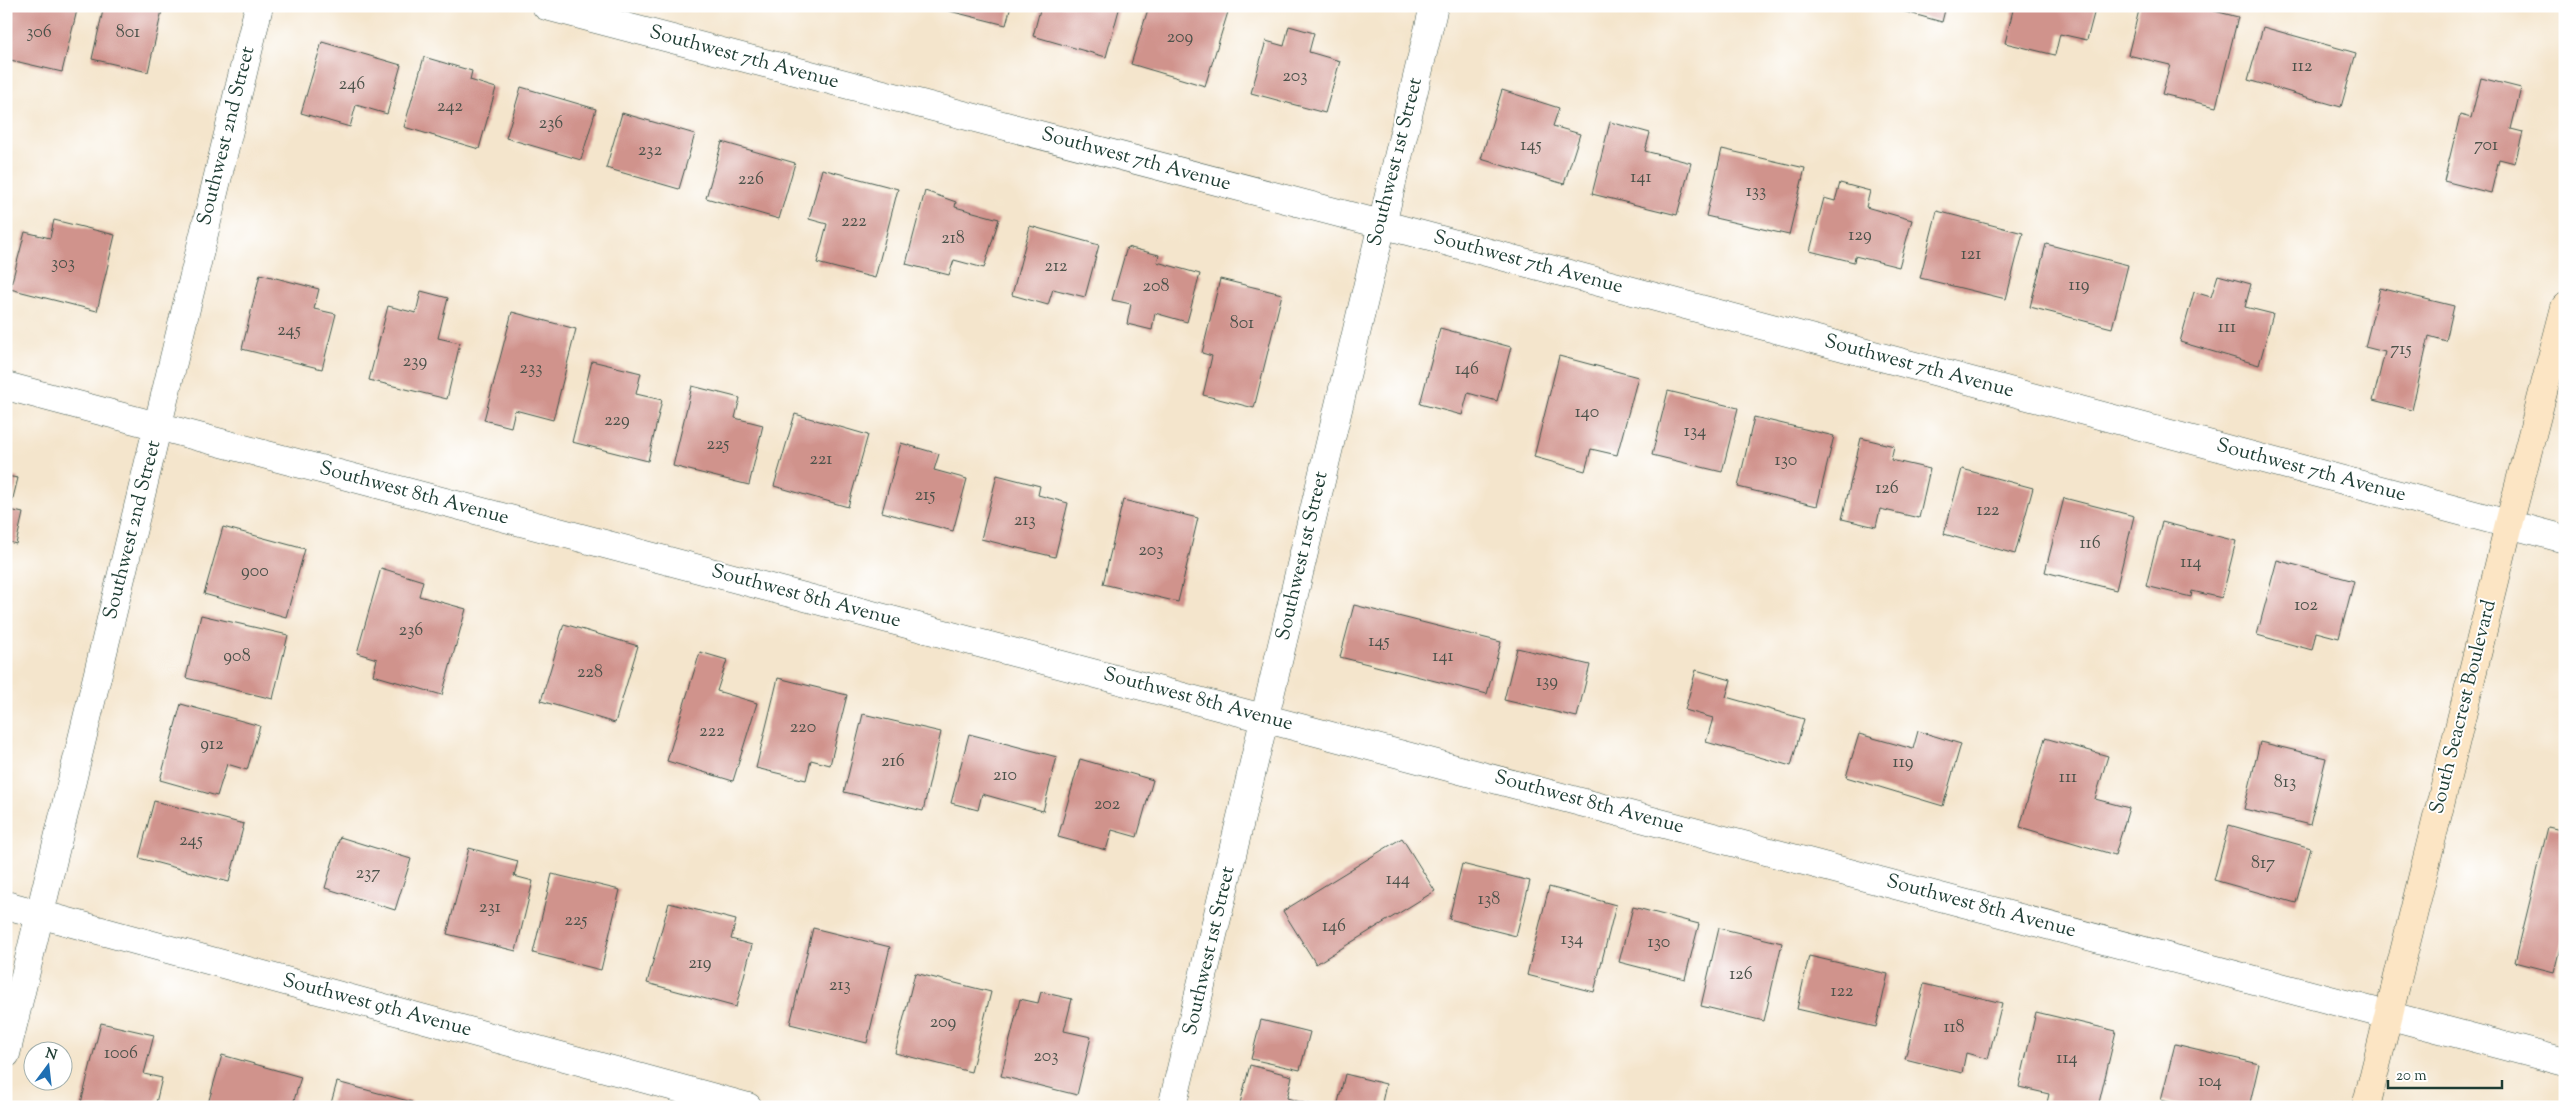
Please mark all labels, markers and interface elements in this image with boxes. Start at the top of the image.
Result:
street label: Southwest 7th Avenue [646,19,842,97]
house number: 306 [26,20,52,46]
house number: 801 [116,20,140,46]
house number: 209 [1167,25,1194,51]
street label: Southwest 2nd Street [191,43,263,229]
house number: 112 [2292,54,2313,80]
house number: 203 [1282,64,1308,90]
house number: 246 [339,72,365,98]
street label: Southwest 1st Street [1361,74,1431,249]
house number: 242 [437,94,464,120]
house number: 236 [539,111,563,137]
street label: Southwest 7th Avenue [1038,121,1234,199]
house number: 145 [1520,133,1542,159]
house number: 701 [2474,133,2498,159]
house number: 232 [638,138,663,164]
house number: 141 [1630,165,1652,191]
house number: 226 [738,167,764,193]
house number: 133 [1746,179,1766,205]
house number: 222 [841,209,867,235]
house number: 129 [1848,223,1872,249]
street label: Southwest 7th Avenue [1430,224,1626,302]
house number: 218 [941,226,965,252]
house number: 121 [1961,242,1981,268]
house number: 303 [51,251,75,277]
house number: 212 [1045,254,1068,280]
house number: 119 [2069,273,2090,299]
house number: 208 [1143,274,1169,300]
house number: 801 [1230,311,1254,337]
house number: 111 [2218,315,2236,341]
house number: 245 [277,318,301,344]
street label: Southwest 7th Avenue [1821,328,2017,406]
house number: 715 [2390,337,2412,363]
house number: 239 [403,349,427,375]
house number: 233 [520,356,542,382]
house number: 146 [1455,357,1479,383]
house number: 140 [1575,400,1599,426]
house number: 229 [604,408,630,434]
house number: 134 [1684,419,1706,445]
house number: 225 [706,432,730,458]
street label: Southwest 7th Avenue [2213,432,2409,510]
street label: Southwest 2nd Street [97,437,169,623]
house number: 221 [810,447,832,473]
house number: 130 [1775,448,1797,474]
street label: Southwest 8th Avenue [316,455,512,533]
street label: Southwest 1st Street [1269,468,1337,643]
house number: 126 [1875,476,1899,502]
house number: 215 [915,483,935,509]
house number: 122 [1977,498,2000,524]
house number: 213 [1014,508,1036,534]
house number: 116 [2079,531,2101,557]
house number: 203 [1138,538,1164,564]
house number: 114 [2180,550,2202,576]
street label: Southwest 8th Avenue [708,558,904,636]
house number: 900 [241,559,269,585]
house number: 102 [2294,593,2318,619]
street label: South Seacrest Boulevard [2423,597,2505,817]
house number: 236 [399,618,423,644]
house number: 145 [1368,629,1390,655]
house number: 908 [223,644,251,670]
house number: 141 [1432,644,1454,670]
house number: 228 [577,660,603,686]
street label: Southwest 8th Avenue [1100,661,1296,739]
house number: 139 [1536,669,1558,695]
house number: 220 [790,715,816,741]
house number: 222 [699,719,725,745]
house number: 912 [200,732,224,758]
house number: 216 [881,749,905,775]
house number: 119 [1893,750,1914,776]
house number: 210 [993,763,1017,789]
street label: Southwest 8th Avenue [1491,764,1687,842]
house number: 111 [2059,765,2077,791]
house number: 813 [2274,770,2296,796]
house number: 202 [1094,792,1121,818]
house number: 245 [179,828,203,854]
house number: 817 [2251,851,2275,877]
house number: 237 [356,861,380,887]
street label: Southwest 1st Street [1176,863,1244,1038]
house number: 144 [1386,867,1410,893]
street label: Southwest 8th Avenue [1883,868,2079,946]
house number: 138 [1478,887,1500,913]
house number: 231 [479,895,501,921]
house number: 225 [564,908,588,934]
house number: 146 [1322,914,1346,940]
house number: 134 [1561,927,1583,953]
house number: 130 [1648,930,1670,956]
house number: 219 [688,951,712,977]
house number: 126 [1729,962,1753,988]
street label: Southwest 9th Avenue [279,967,475,1045]
house number: 213 [829,973,851,999]
house number: 122 [1831,979,1854,1005]
house number: 209 [930,1010,957,1036]
house number: 118 [1943,1015,1965,1041]
north arrow [22,1040,72,1090]
house number: 1006 [104,1041,138,1067]
text: N [43,1044,59,1066]
house number: 203 [1033,1044,1059,1070]
house number: 114 [2056,1046,2078,1072]
scale bar [2388,1058,2502,1090]
text: 20 m [2396,1066,2427,1087]
house number: 104 [2198,1069,2222,1095]

